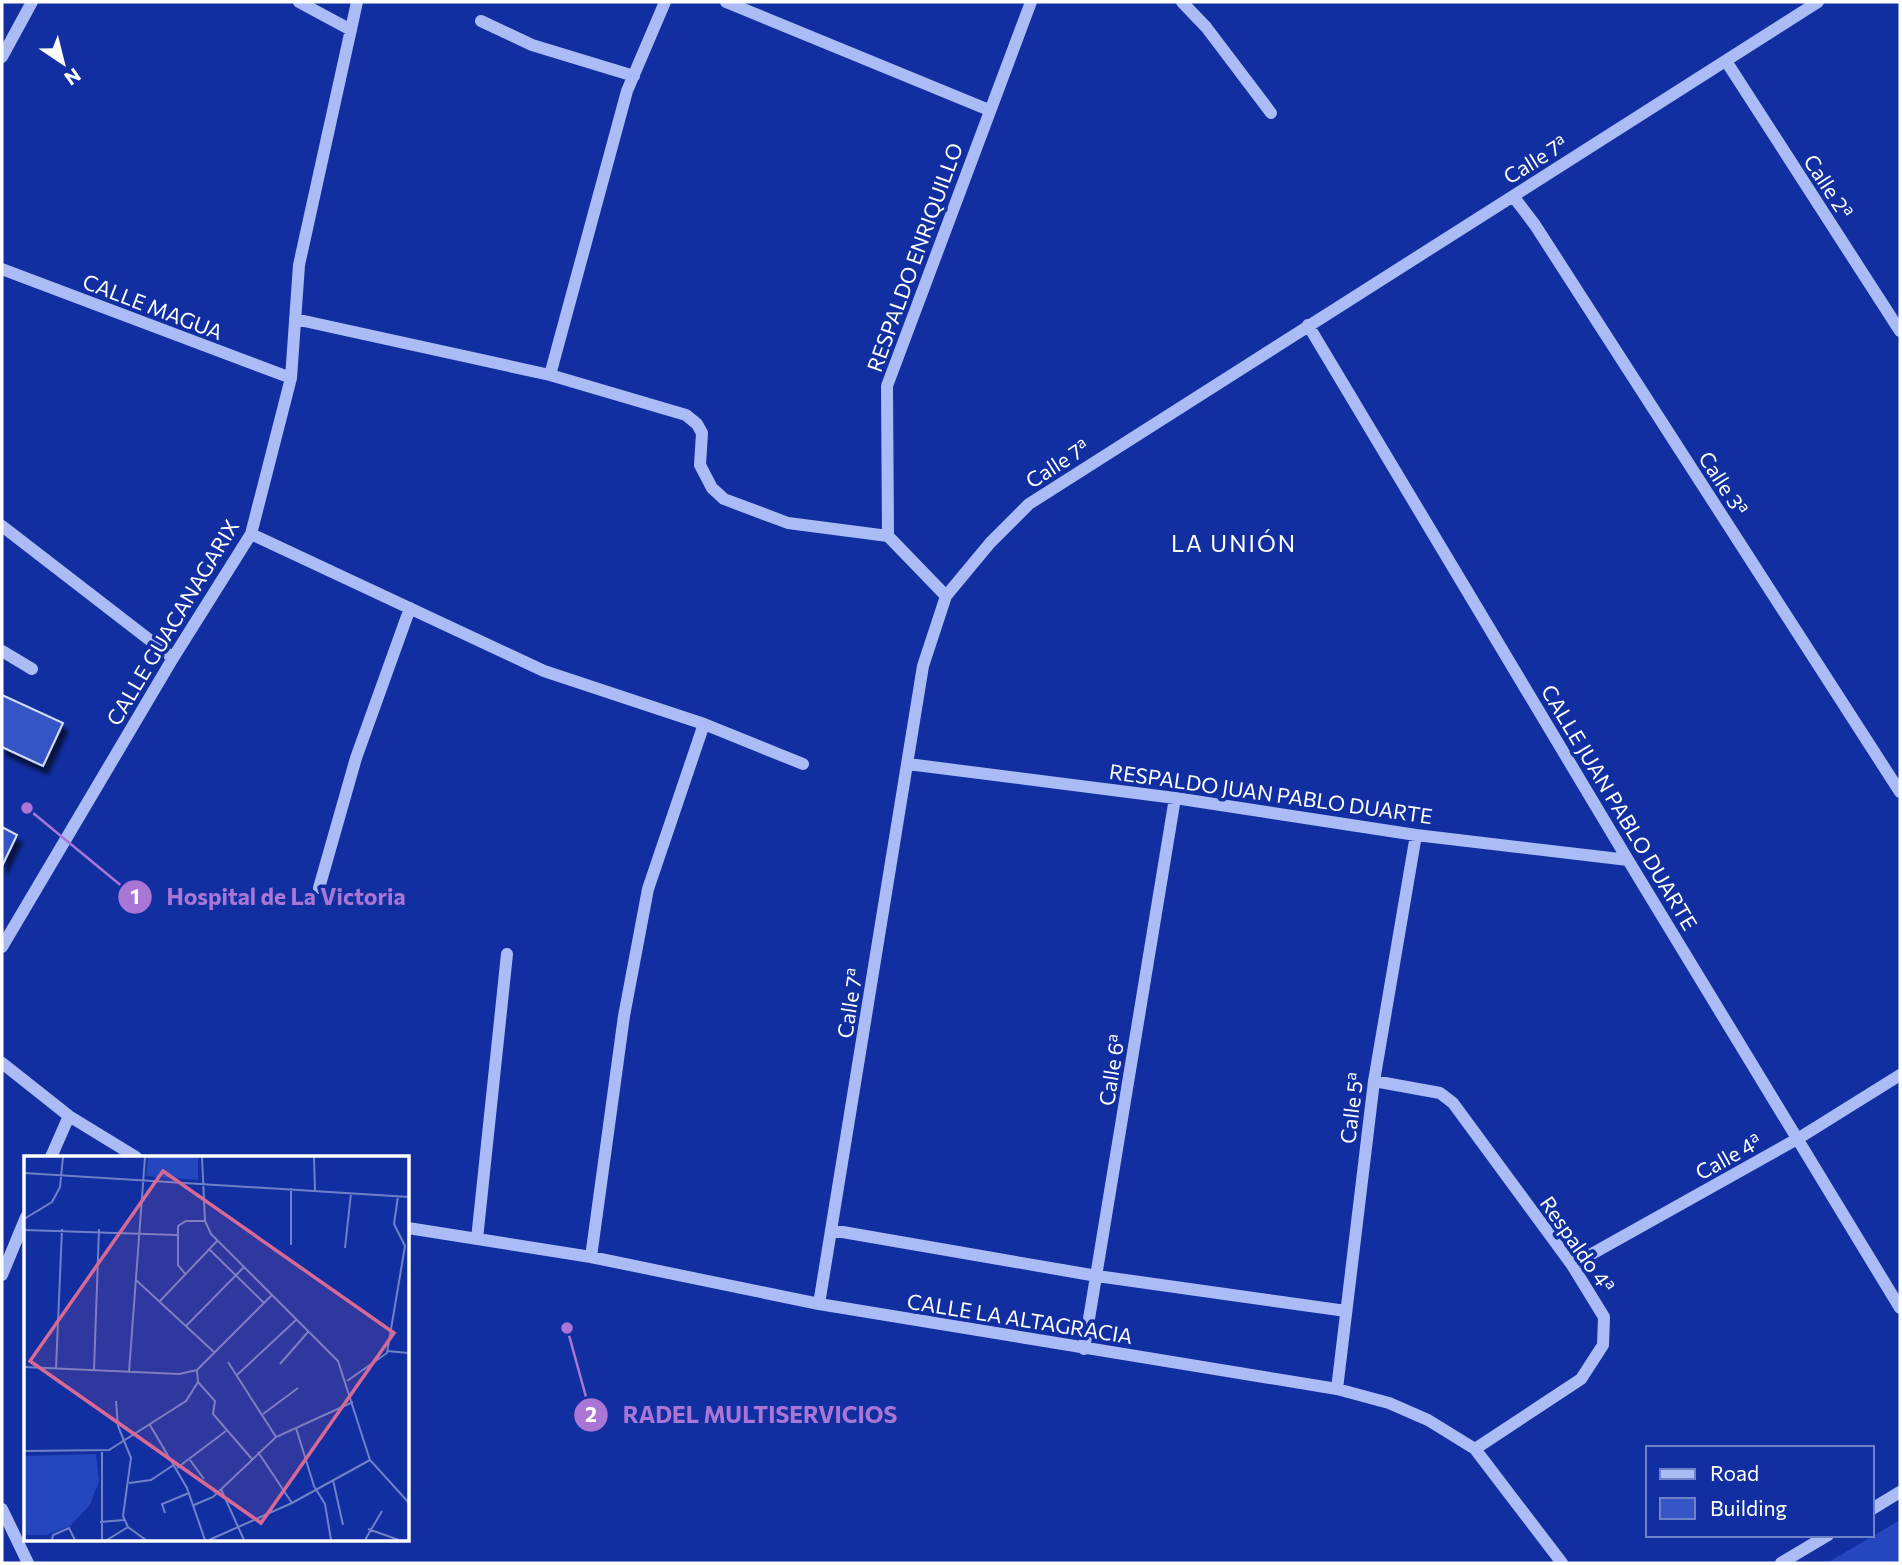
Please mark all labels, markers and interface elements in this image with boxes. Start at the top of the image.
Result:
north arrow [28,28,98,98]
text: N [61,64,85,91]
street label: Calle 7ª [1498,130,1572,188]
street label: RESPALDO ENRIQUILLO [861,139,967,375]
street label: Calle 2ª [1799,149,1859,223]
street label: CALLE MAGUA [79,268,227,344]
street label: Calle 7ª [1021,433,1093,493]
street label: Calle 3ª [1694,446,1754,520]
street label: CALLE GUACANAGARIX [101,514,243,730]
district label: LA UNIÓN [1171,529,1297,557]
street label: CALLE JUAN PABLO DUARTE [1537,680,1703,934]
street label: RESPALDO JUAN PABLO DUARTE [1108,758,1434,828]
callout: Hospital de La Victoria [117,875,419,919]
text: Hospital de La Victoria [166,882,406,910]
text: 1 [130,883,140,908]
street label: Calle 7ª [831,966,867,1040]
street label: Calle 6ª [1093,1032,1129,1108]
street label: Calle 5ª [1334,1071,1368,1145]
street label: Calle 4ª [1691,1128,1765,1184]
inset map [24,1156,410,1540]
street label: Respaldo 4ª [1536,1191,1620,1297]
street label: CALLE LA ALTAGRACIA [905,1288,1135,1348]
callout: RADEL MULTISERVICIOS [574,1393,911,1437]
text: RADEL MULTISERVICIOS [623,1400,897,1428]
text: 2 [585,1401,597,1426]
legend [1646,1446,1874,1537]
text: Road [1710,1460,1759,1485]
text: Building [1710,1495,1787,1520]

